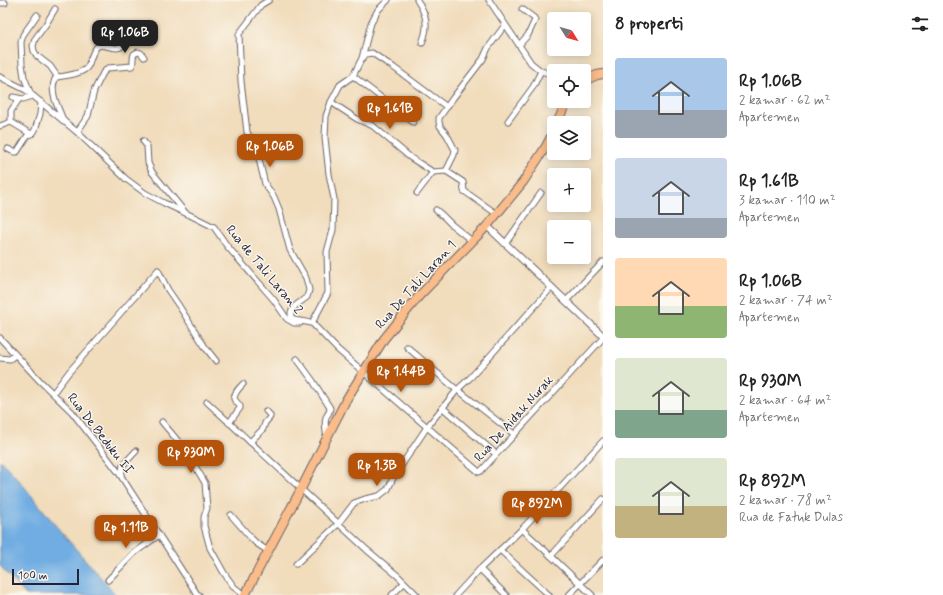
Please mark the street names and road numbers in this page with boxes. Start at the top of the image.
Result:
street label: Rua de Tali Laran 2 [222,222,307,319]
street label: Rua De Tali Laran 1 [372,237,460,333]
street label: Rua De Aidak Nurak [471,372,558,466]
street label: Rua De Beduku II [63,390,137,478]

